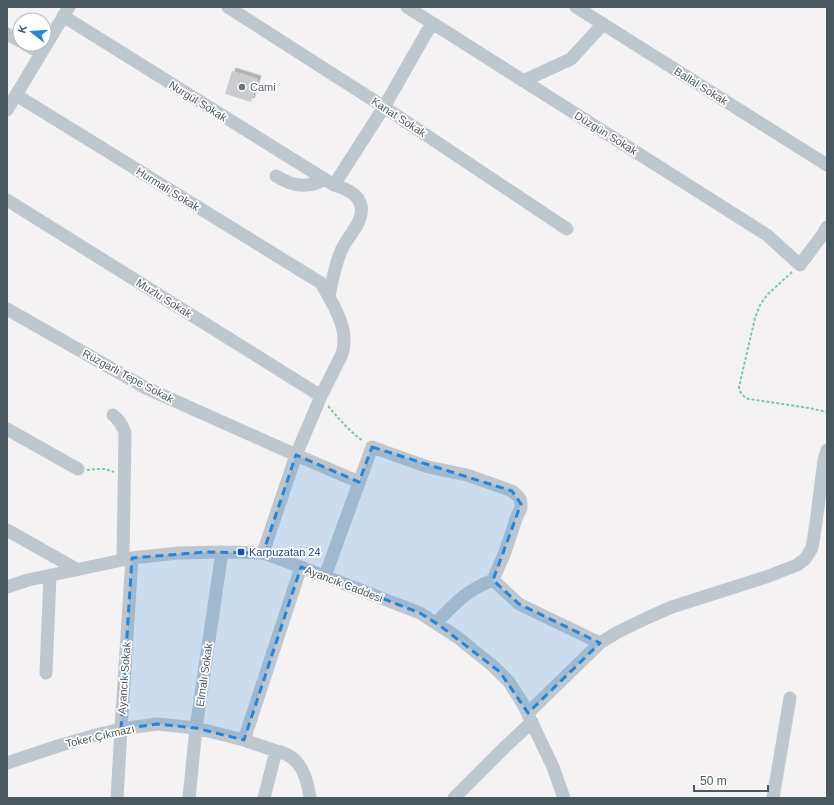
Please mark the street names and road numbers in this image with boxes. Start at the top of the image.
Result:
street label: Ballal Sokak [672,65,730,107]
street label: Nurgül Sokak [167,78,230,124]
street label: Kanat Sokak [370,95,429,139]
street label: Düzgün Sokak [572,109,640,157]
street label: Hurmalı Sokak [134,165,202,213]
street label: Muzlu Sokak [134,276,194,320]
street label: Rüzgarlı Tepe Sokak [80,347,176,405]
street label: Ayancık Caddesi [303,564,385,604]
street label: Ayancık Sokak [115,641,133,715]
street label: Elmalı Sokak [194,642,214,708]
street label: Toker Çıkmazı [64,722,136,750]

